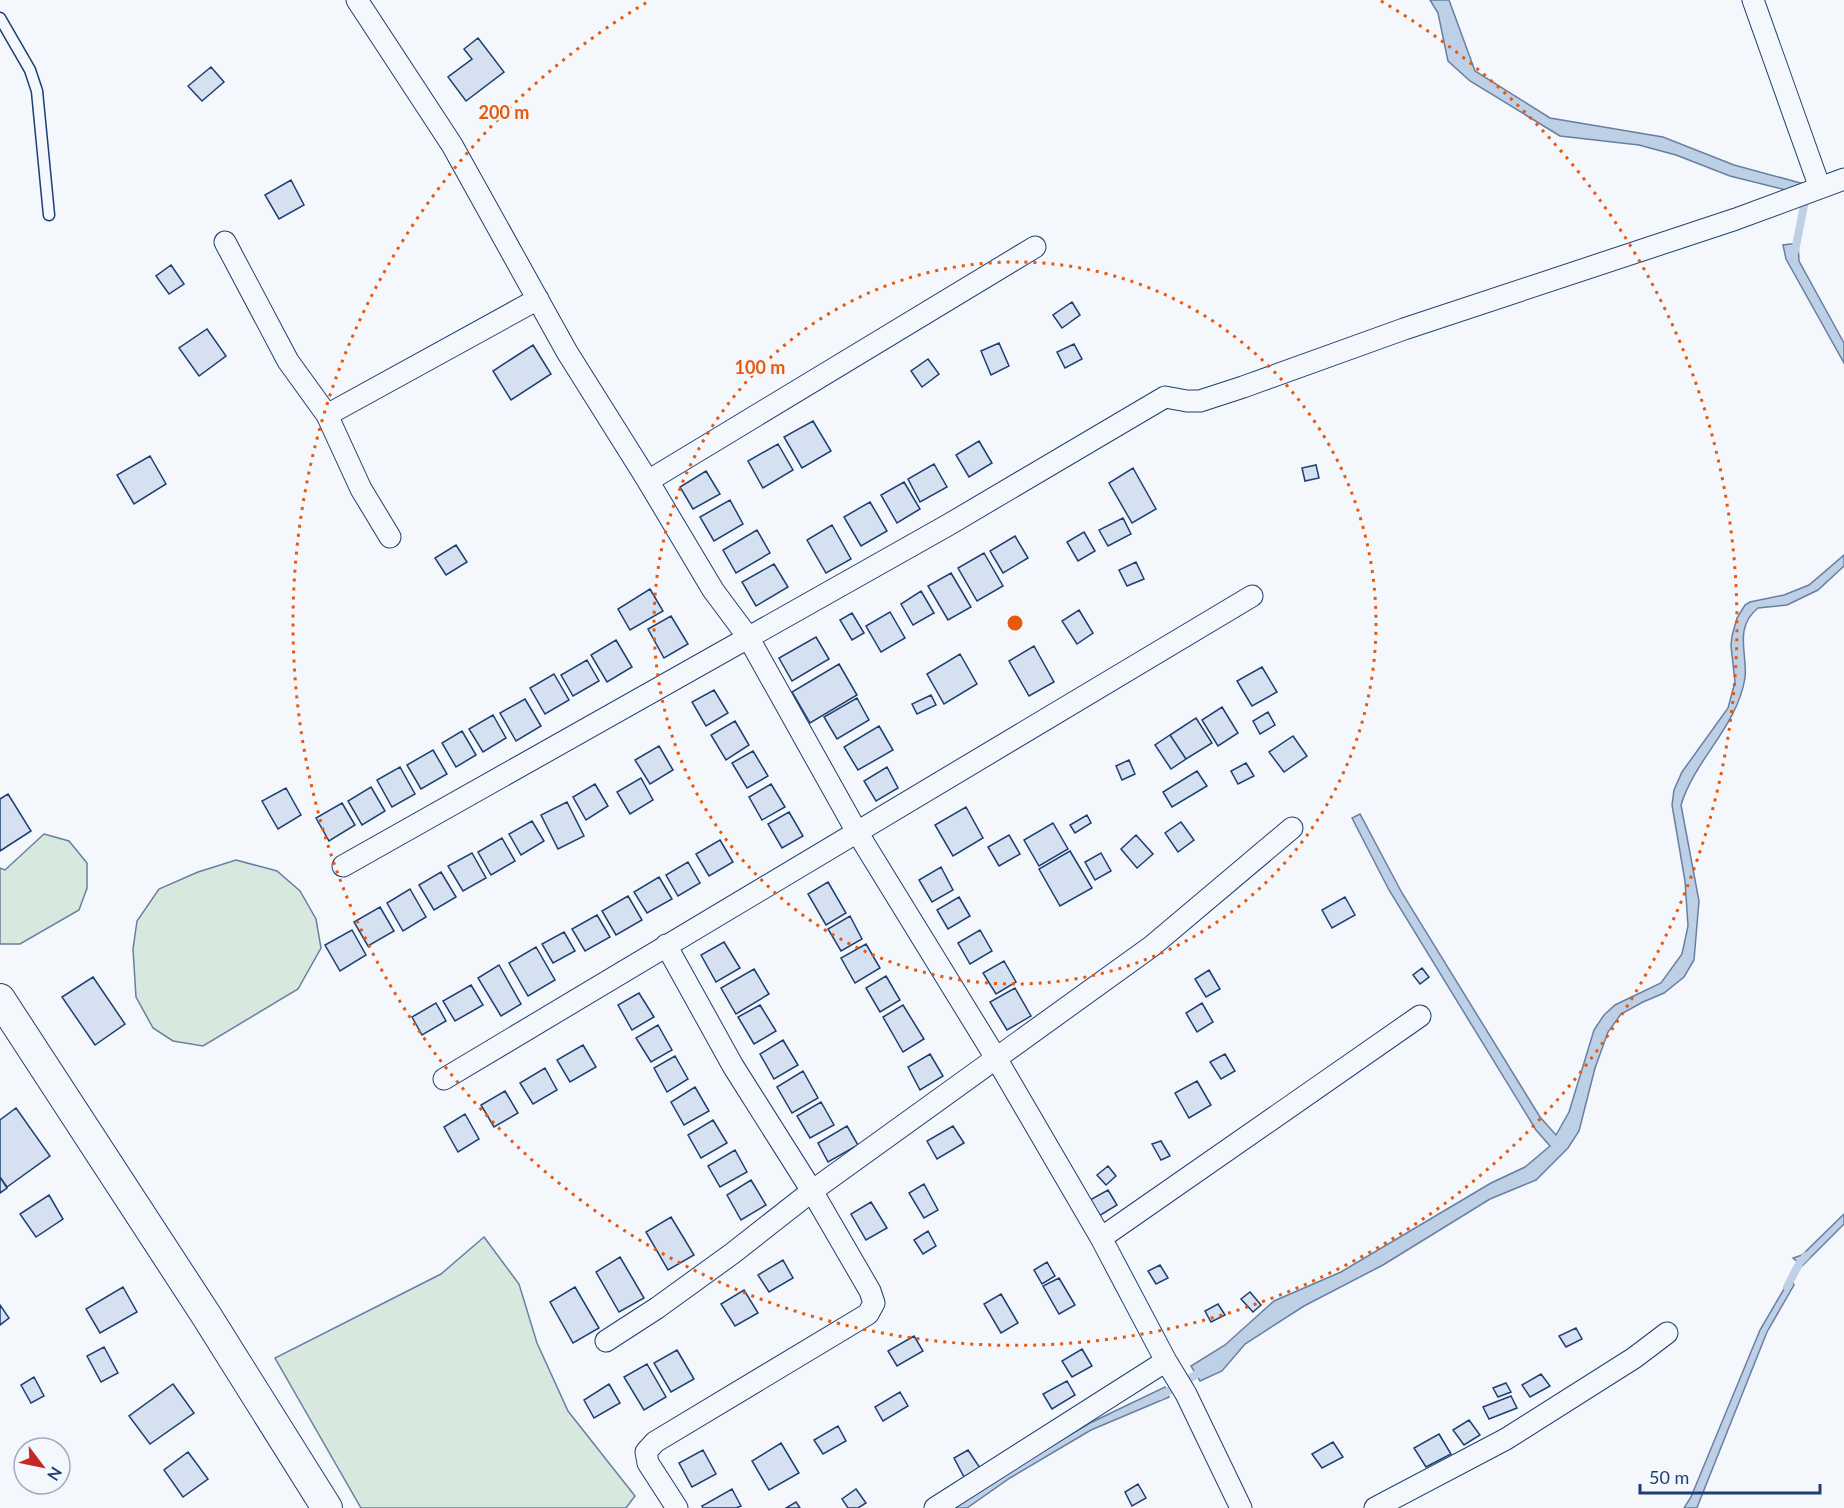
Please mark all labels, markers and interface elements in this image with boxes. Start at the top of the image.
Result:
text: 200 m [479,101,529,123]
text: 100 m [735,356,785,378]
centre of rings [1005,613,1025,633]
north arrow [12,1436,72,1496]
scale bar [1640,1457,1820,1495]
text: N [44,1464,66,1484]
text: 50 m [1649,1466,1689,1488]

